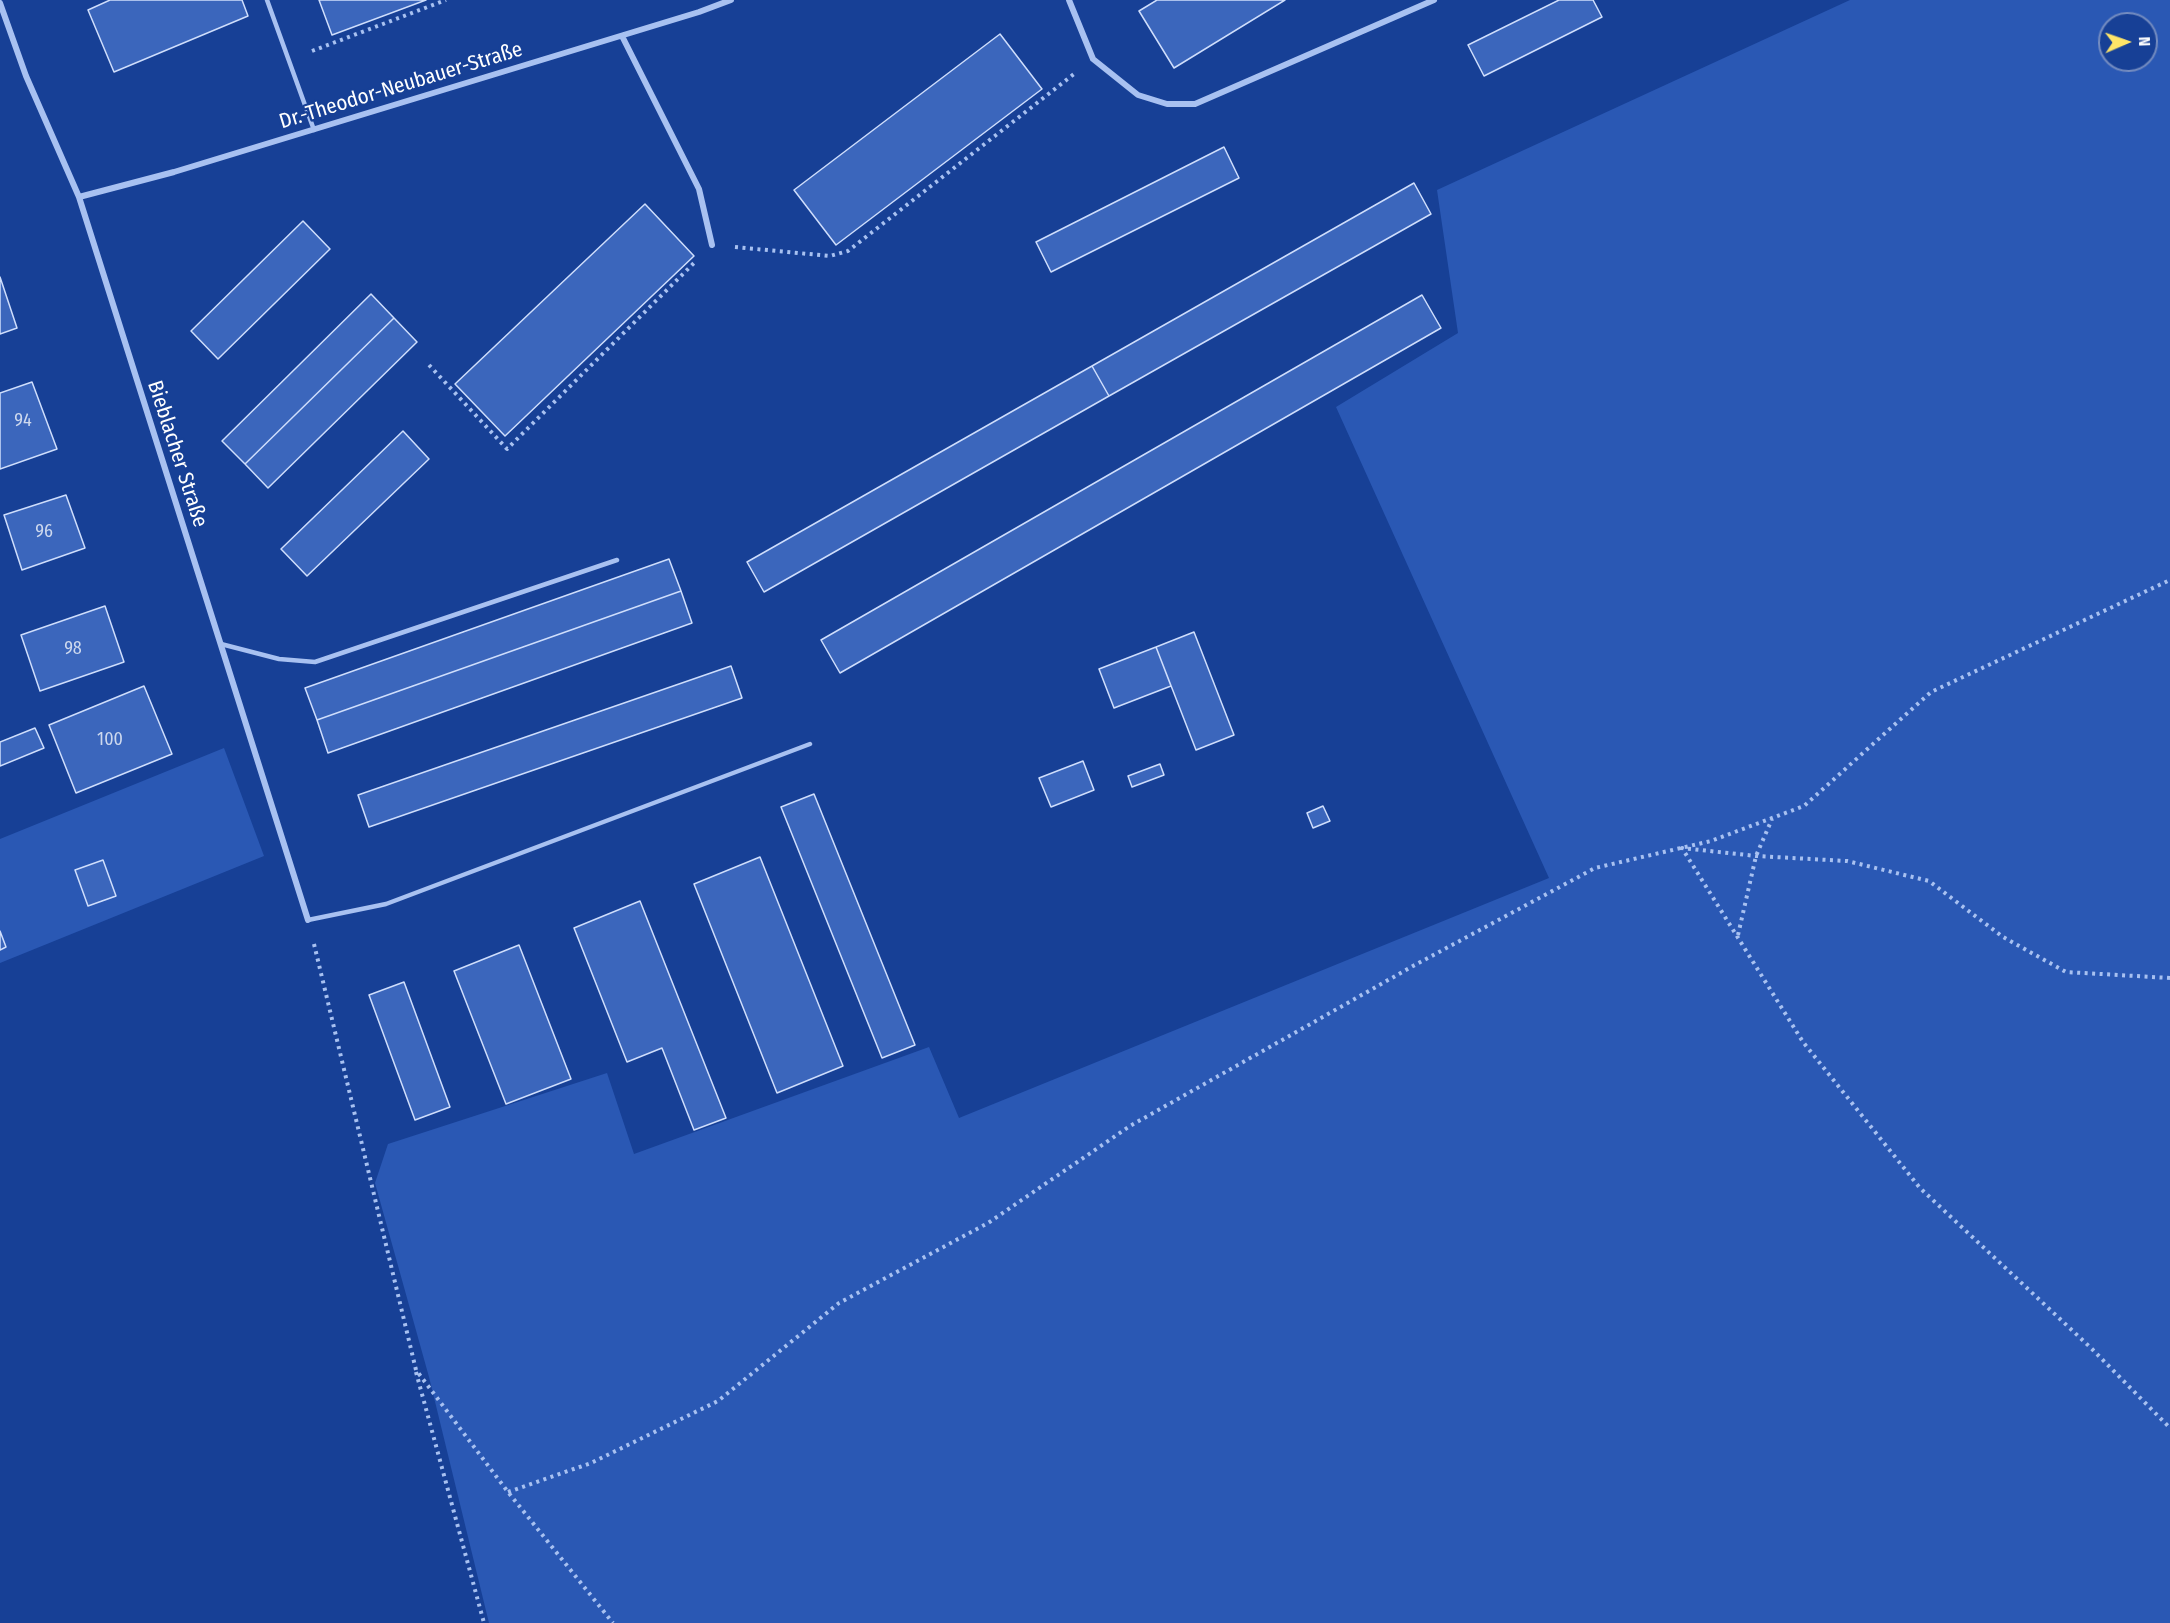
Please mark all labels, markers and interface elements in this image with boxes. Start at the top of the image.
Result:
north arrow [2098,12,2158,72]
text: N [2135,36,2154,47]
street label: Dr.-Theodor-Neubauer-Straße [276,37,526,135]
street label: Bieblacher Straße [141,378,213,530]
house number: 94 [14,410,32,432]
house number: 96 [35,521,53,543]
house number: 98 [64,638,82,660]
house number: 100 [97,729,123,751]

